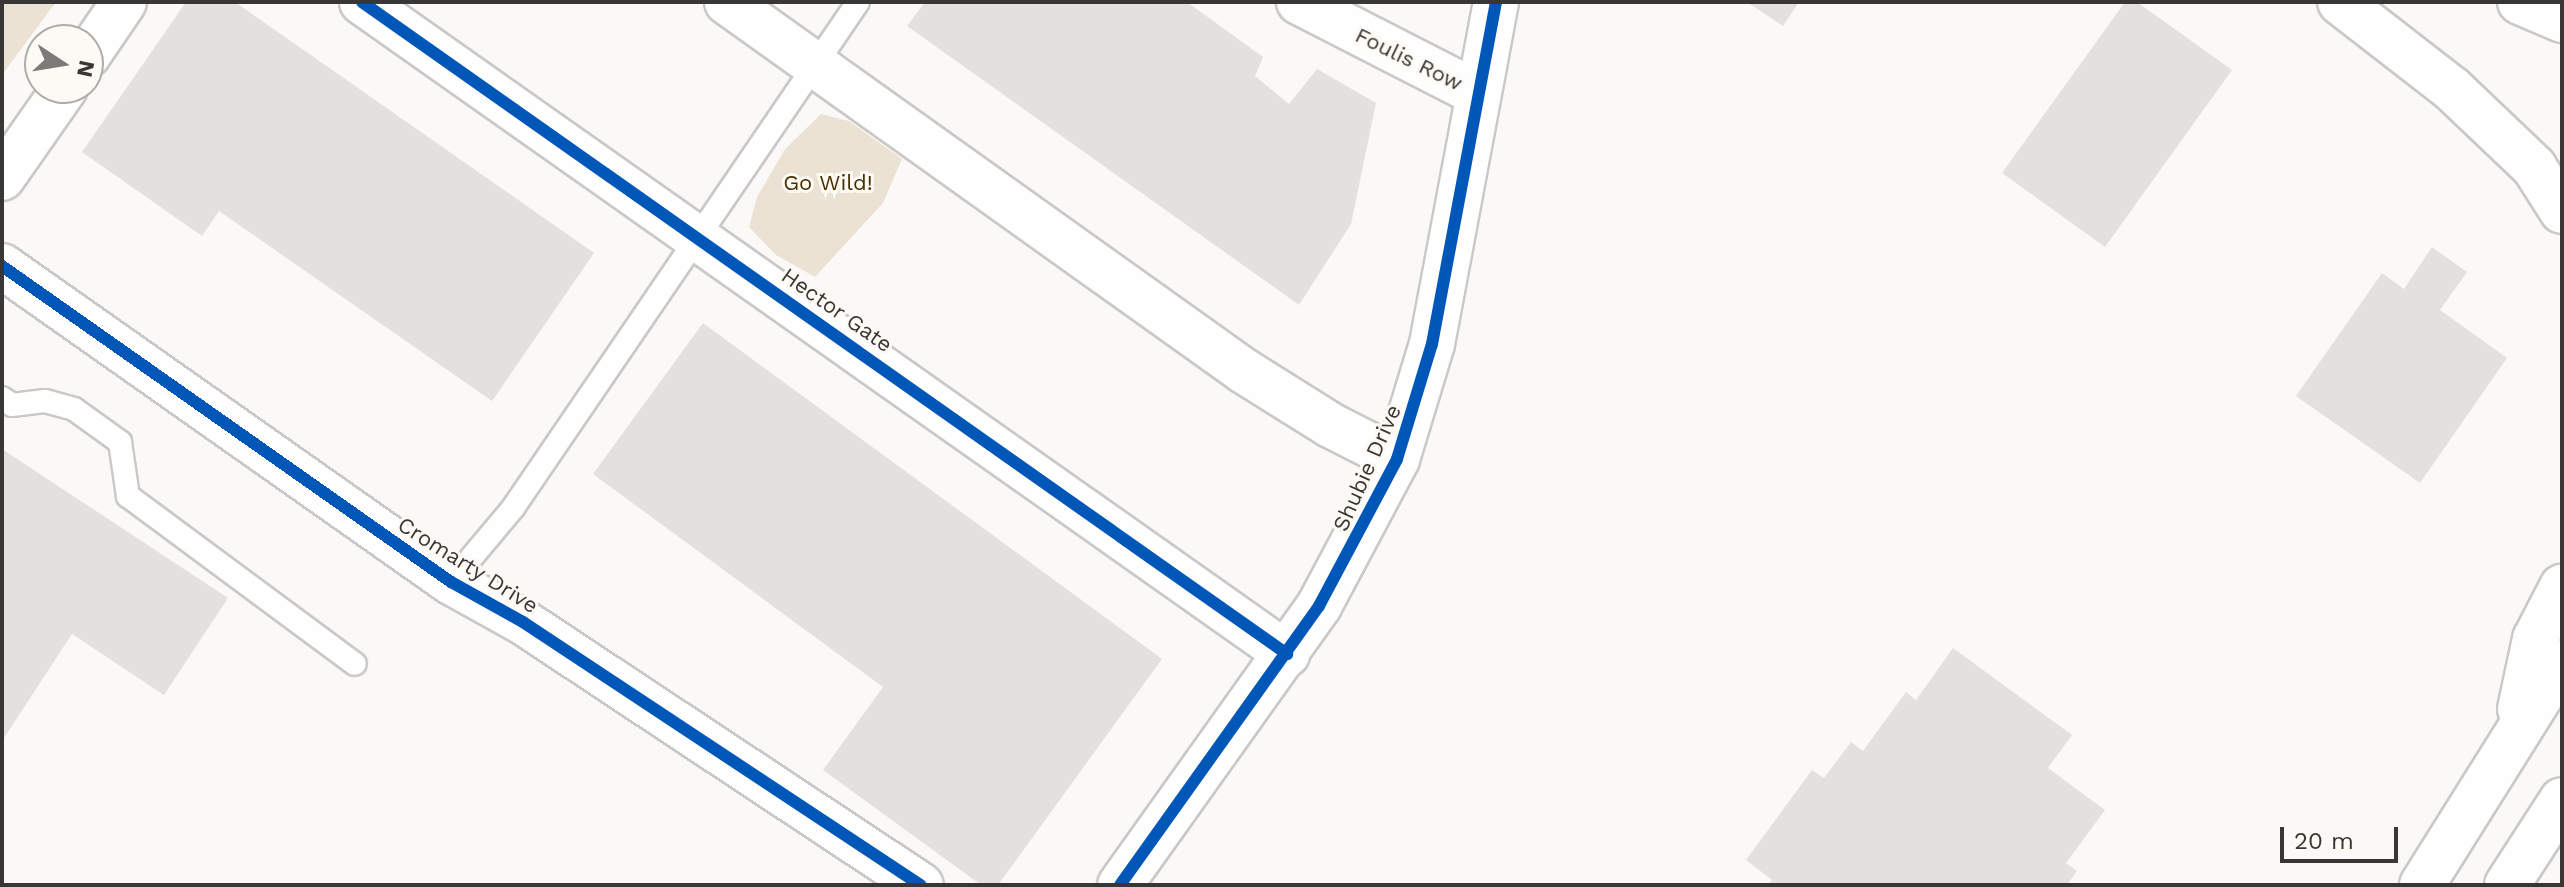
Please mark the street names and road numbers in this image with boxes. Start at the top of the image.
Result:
street label: Foulis Row [1351,22,1467,96]
street label: Hector Gate [776,262,898,358]
street label: Shubie Drive [1327,401,1407,535]
street label: Cromarty Drive [393,511,543,619]

